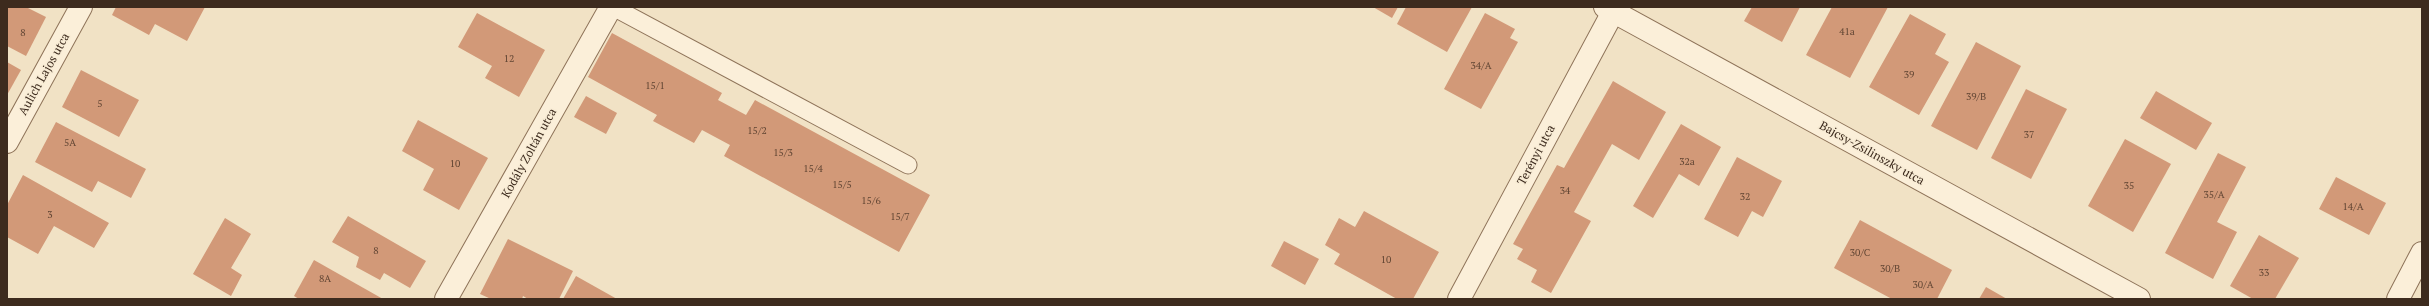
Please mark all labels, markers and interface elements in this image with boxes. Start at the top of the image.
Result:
house number: 41a [1839,25,1855,38]
house number: 8 [20,26,26,39]
street label: Aulich Lajos utca [15,30,72,118]
house number: 12 [504,52,514,65]
house number: 34/A [1471,59,1492,72]
house number: 39 [1904,68,1914,81]
house number: 15/1 [645,79,665,92]
house number: 39/B [1966,90,1986,103]
house number: 5 [97,97,103,110]
street label: Kodály Zoltán utca [498,105,559,200]
street label: Bajcsy-Zsilinszky utca [1817,117,1927,188]
street label: Terényi utca [1513,122,1558,187]
house number: 15/2 [747,124,767,137]
house number: 37 [2024,128,2034,141]
house number: 5A [64,136,76,149]
house number: 15/3 [773,146,793,159]
house number: 32a [1679,155,1695,168]
house number: 10 [450,157,460,170]
house number: 15/4 [803,162,823,175]
house number: 15/5 [832,178,852,191]
house number: 35 [2124,179,2134,192]
house number: 34 [1560,184,1571,197]
house number: 35/A [2204,188,2225,201]
house number: 32 [1740,190,1750,203]
house number: 15/6 [861,194,881,207]
house number: 14/A [2343,200,2364,213]
house number: 3 [47,208,53,221]
house number: 15/7 [890,210,910,223]
house number: 8 [373,244,379,257]
house number: 30/C [1850,246,1870,259]
house number: 10 [1381,253,1391,266]
house number: 30/B [1880,262,1900,275]
house number: 33 [2259,266,2269,279]
house number: 8A [319,272,331,285]
house number: 30/A [1913,278,1934,291]

